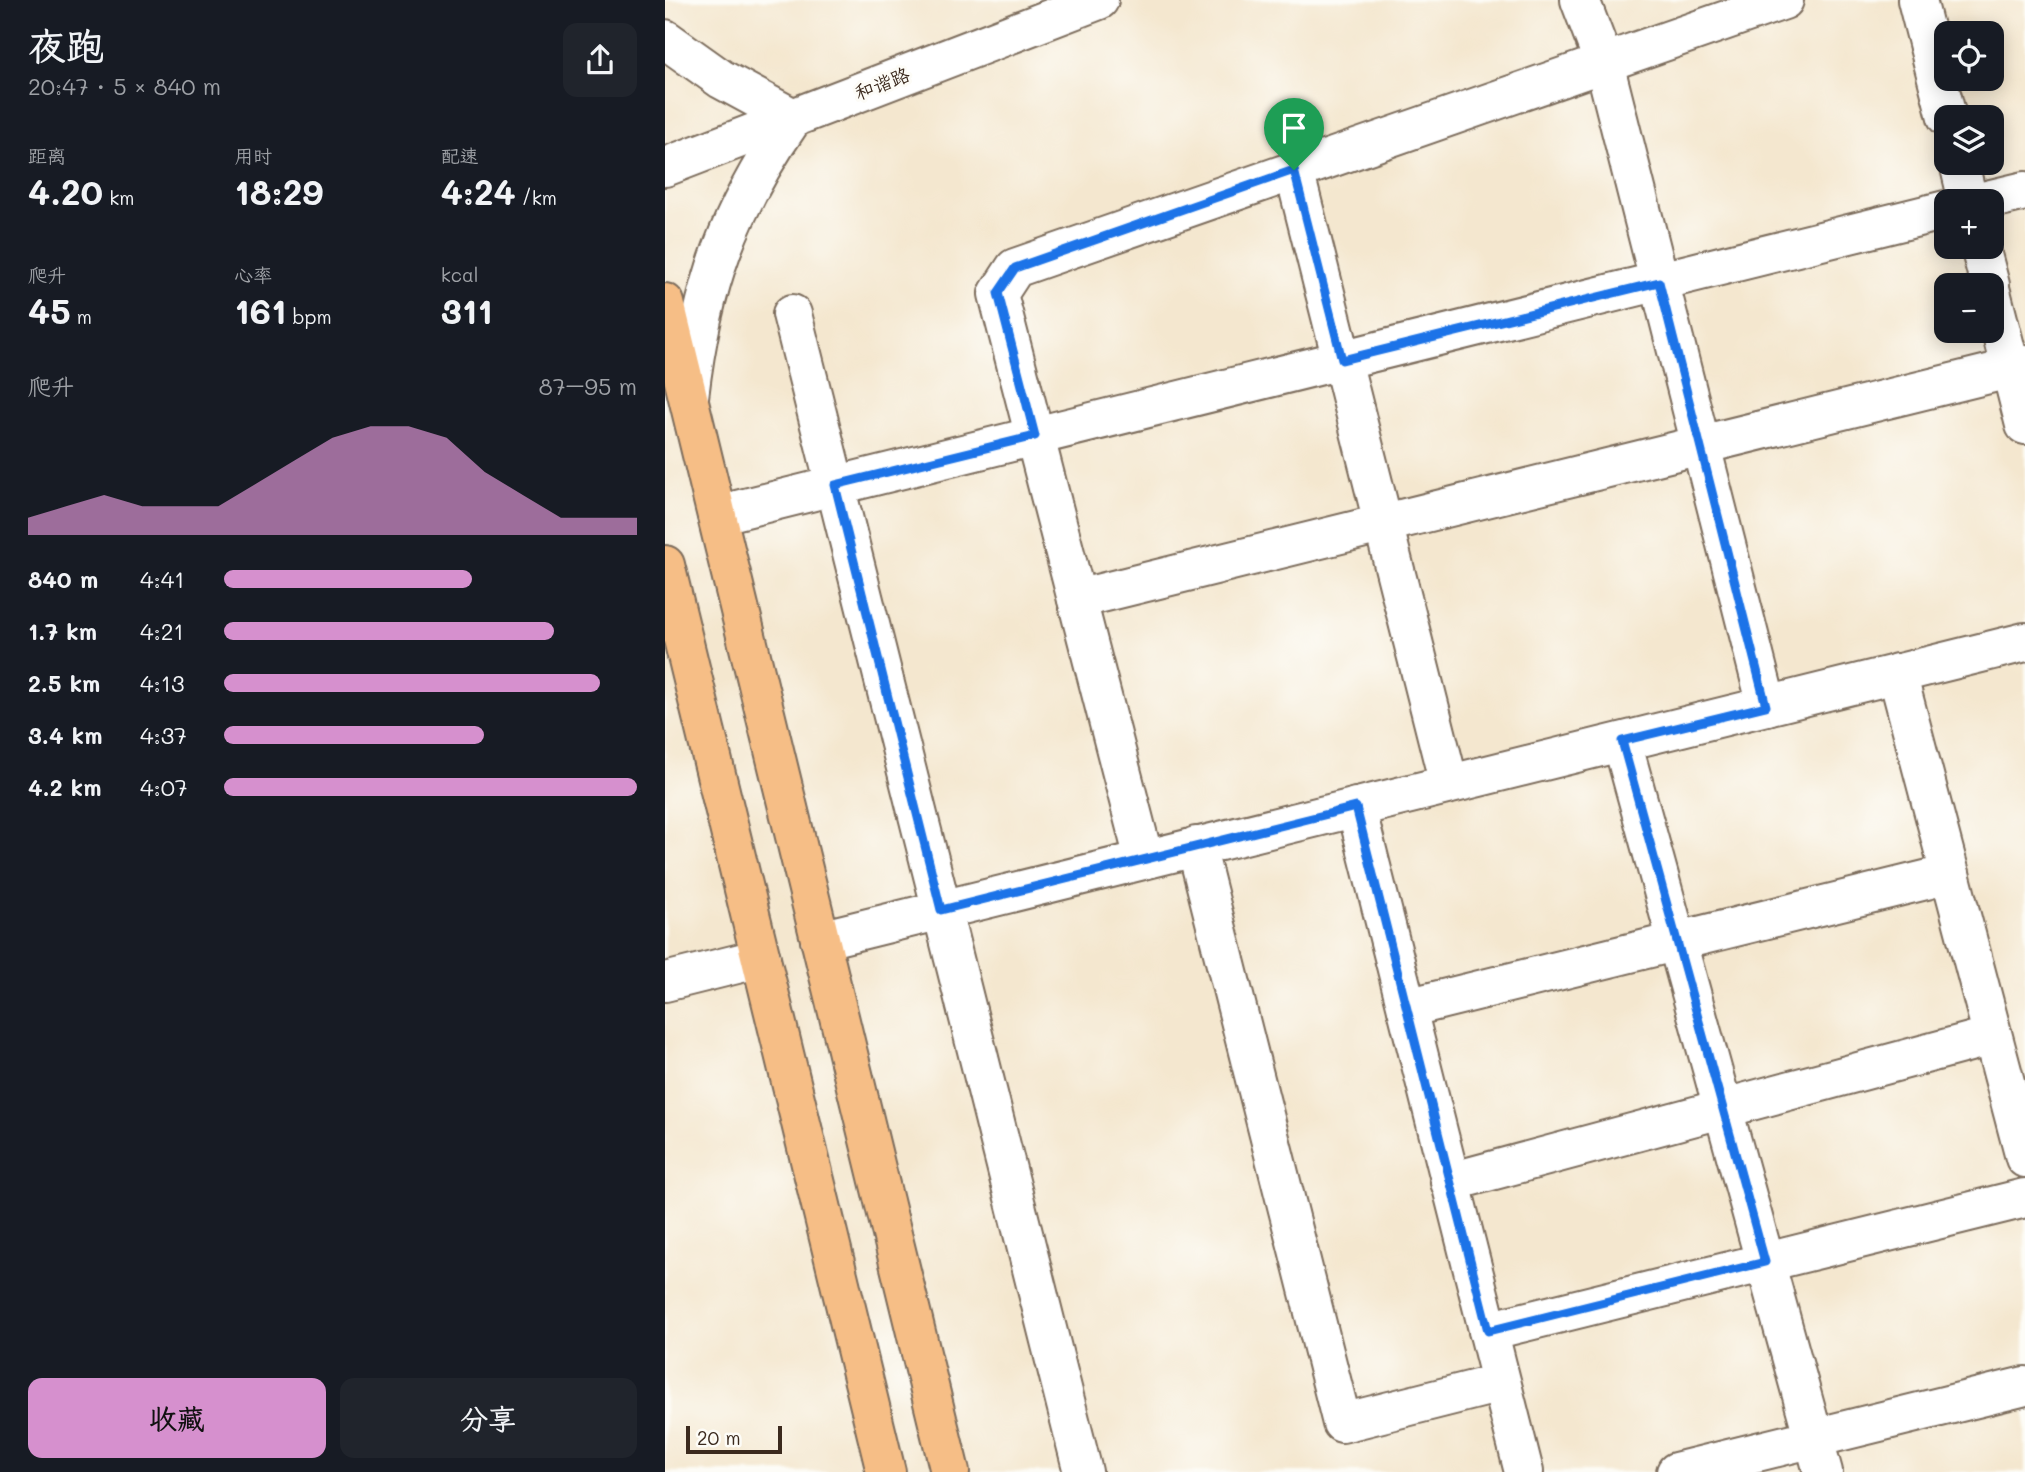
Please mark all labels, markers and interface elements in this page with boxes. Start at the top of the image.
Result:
text: 夜跑 [28,20,104,70]
map controls [1934,21,2004,343]
button: locate [1934,21,2004,91]
button: share [563,23,637,97]
street label: 和谐路 [851,61,913,105]
text: 20:47 · 5 × 840 m [28,71,221,101]
pin [1264,98,1324,170]
button: layers [1934,105,2004,175]
icon: arrive [1275,109,1313,147]
text: 距离 [28,143,66,168]
text: 用时 [234,143,272,168]
text: 配速 [441,143,479,168]
text: 4.20 [28,168,103,214]
text: 18:29 [234,168,323,214]
text: 4:24 [441,168,516,214]
text: km [103,185,134,210]
text: /km [516,185,557,210]
button: + [1934,189,2004,259]
text: 爬升 [28,262,66,287]
text: 心率 [234,262,272,287]
text: kcal [441,262,479,287]
button: − [1934,273,2004,343]
text: 45 [28,287,71,333]
text: 161 [234,287,287,333]
text: 311 [441,287,493,333]
text: m [71,304,92,329]
text: bpm [287,304,332,329]
text: 爬升 [28,371,74,401]
text: 87–95 m [539,371,637,401]
text: 840 m [28,564,98,594]
text: 4:41 [140,564,184,594]
text: 1.7 km [28,616,97,646]
text: 4:21 [140,616,184,646]
text: 2.5 km [28,668,100,698]
text: 4:13 [140,668,184,698]
text: 3.4 km [28,720,102,750]
text: 4:37 [140,720,187,750]
text: 4.2 km [28,772,101,802]
text: 4:07 [140,772,188,802]
button: 收藏 [28,1378,326,1458]
button: 分享 [340,1378,637,1458]
scale bar [686,1423,782,1455]
text: 20 m [697,1425,741,1450]

